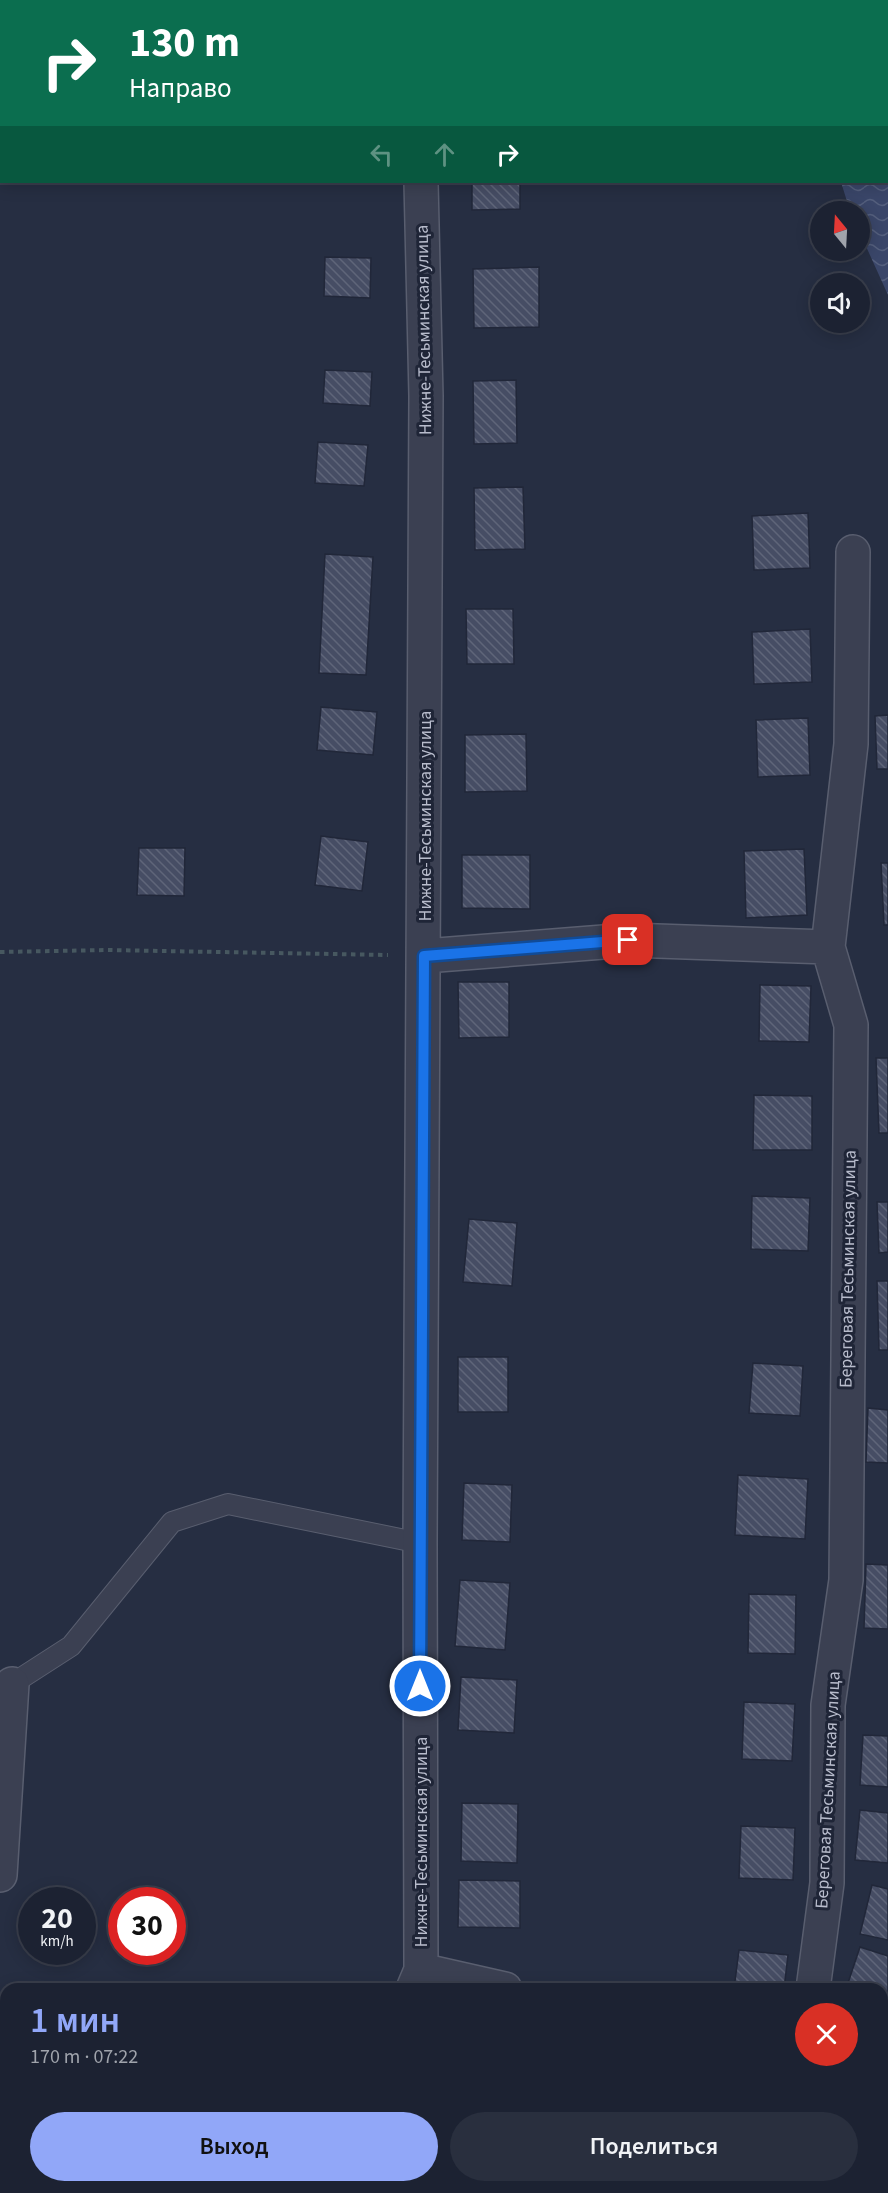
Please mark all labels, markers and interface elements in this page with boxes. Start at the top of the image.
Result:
text: 130 m [129,13,240,73]
icon: right [30,24,108,102]
text: Направо [129,69,232,108]
icon: left [365,138,398,171]
icon: ahead [428,138,461,171]
icon: right [491,138,524,171]
north arrow [810,201,870,261]
map controls [810,201,870,333]
street label: Нижне-Тесьминская улица [410,225,438,435]
button: sound [810,273,870,333]
street label: Нижне-Тесьминская улица [413,711,438,921]
pin [602,914,653,965]
icon: arrive [611,923,644,956]
street label: Береговая Тесьминская улица [833,1150,863,1388]
position arrow [388,1654,452,1718]
street label: Береговая Тесьминская улица [809,1671,847,1909]
street label: Нижне-Тесьминская улица [409,1737,434,1947]
speed limit sign: 30 [108,1887,186,1965]
text: 20 [41,1897,73,1940]
text: km/h [40,1931,74,1952]
text: 1 мин [30,1995,120,2046]
button: close [795,2003,858,2066]
text: 170 m · 07:22 [30,2043,138,2071]
button: Выход [30,2112,438,2181]
button: Поделиться [450,2112,858,2181]

